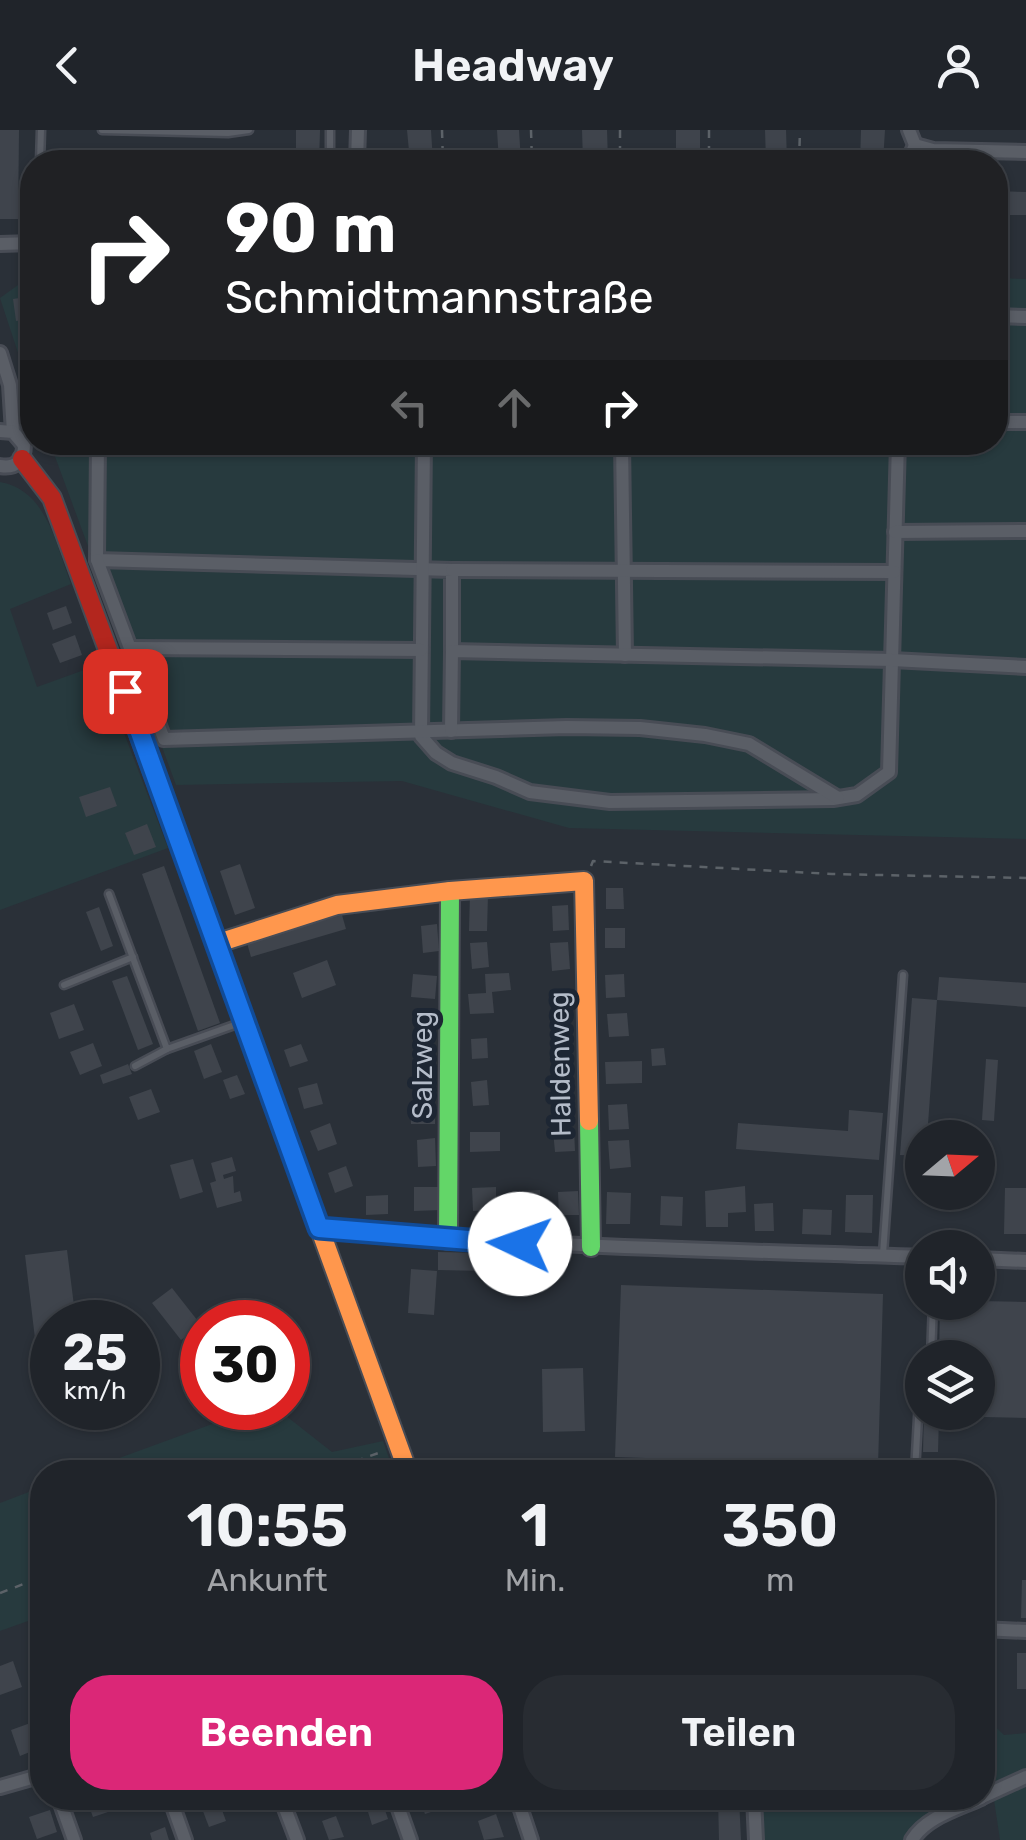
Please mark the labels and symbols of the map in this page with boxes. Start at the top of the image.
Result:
pin [83,649,168,734]
street label: Haldenweg [542,991,578,1137]
street label: Salzweg [406,1011,439,1119]
north arrow [905,1120,995,1210]
position arrow [468,1192,572,1296]
speed limit sign: 30 [180,1300,310,1430]

